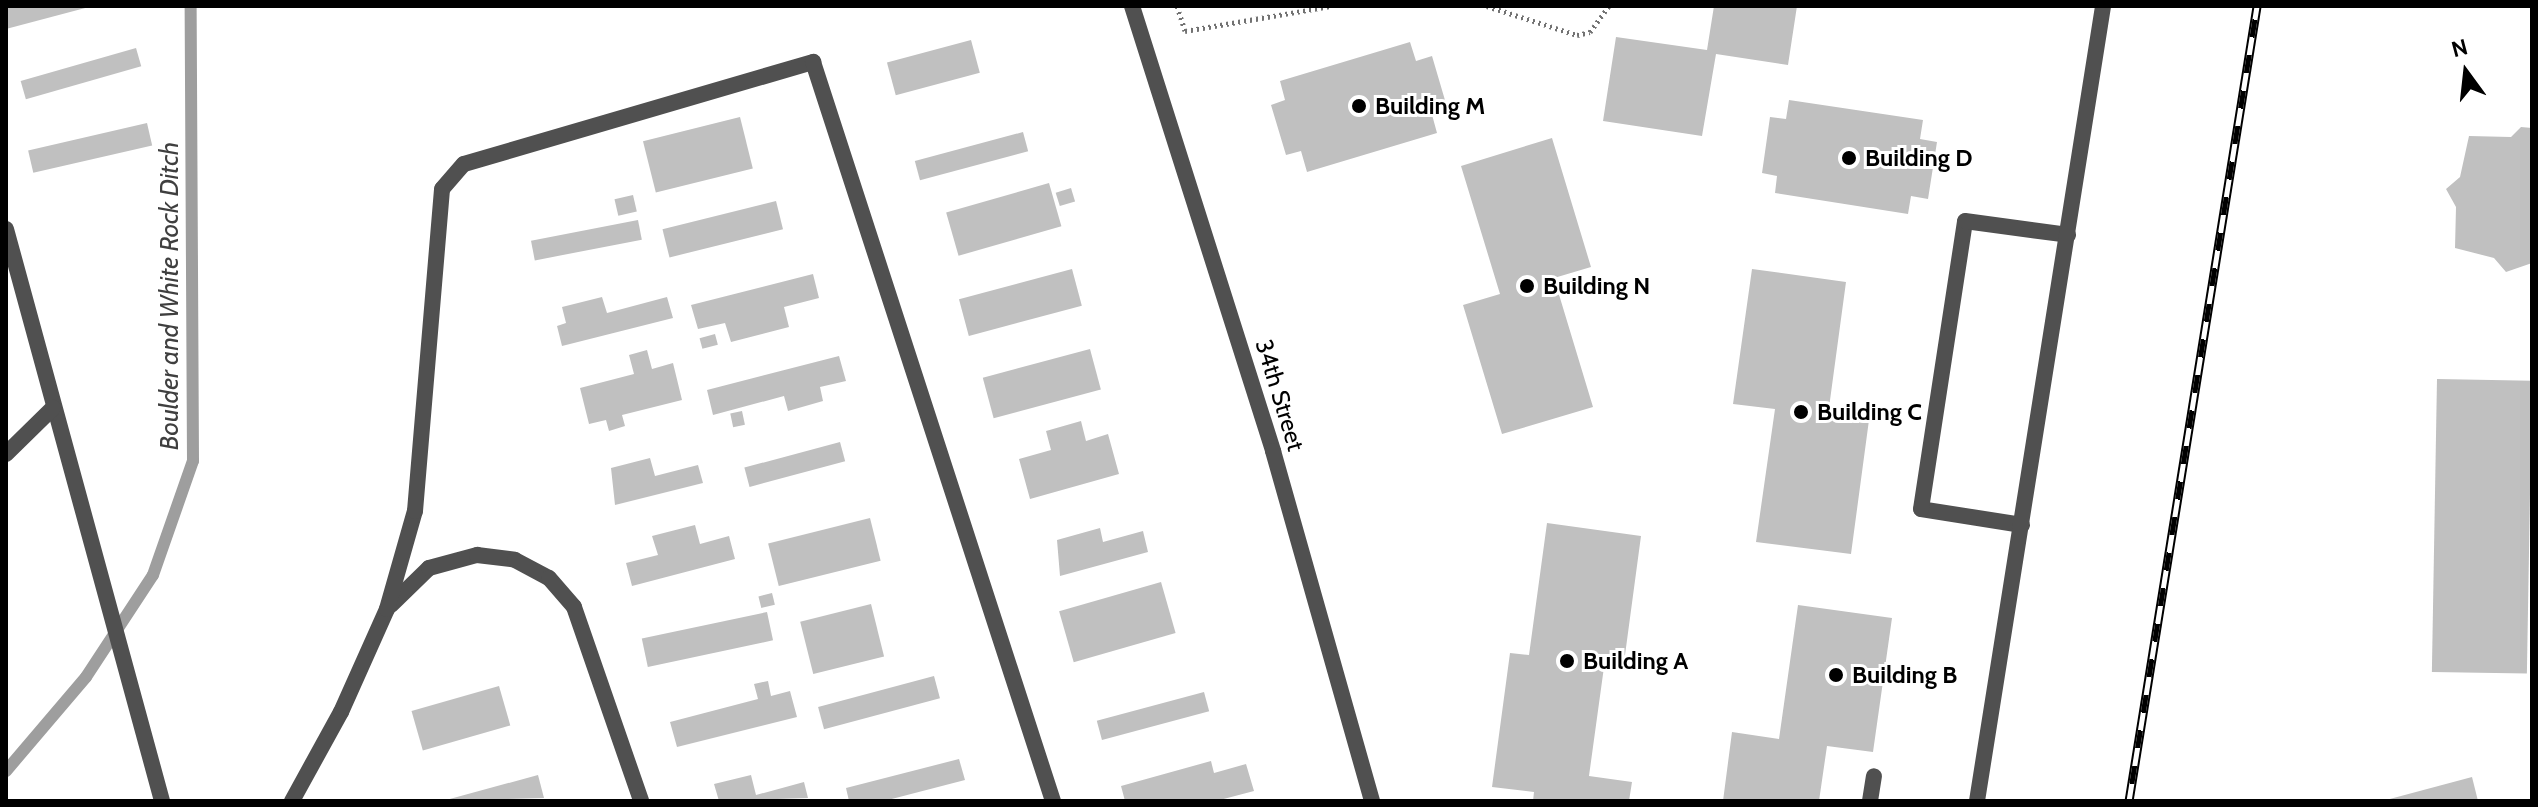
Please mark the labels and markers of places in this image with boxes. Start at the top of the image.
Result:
place label: Building M [1375,92,1485,120]
marker: Building M [1350,97,1368,115]
place label: Building D [1865,144,1972,172]
marker: Building D [1840,149,1858,167]
place label: Building N [1543,272,1650,300]
marker: Building N [1518,277,1536,295]
place label: Building C [1817,398,1922,426]
marker: Building C [1792,403,1810,421]
place label: Building A [1583,647,1688,675]
marker: Building A [1558,652,1576,670]
place label: Building B [1852,661,1957,689]
marker: Building B [1827,666,1845,684]

